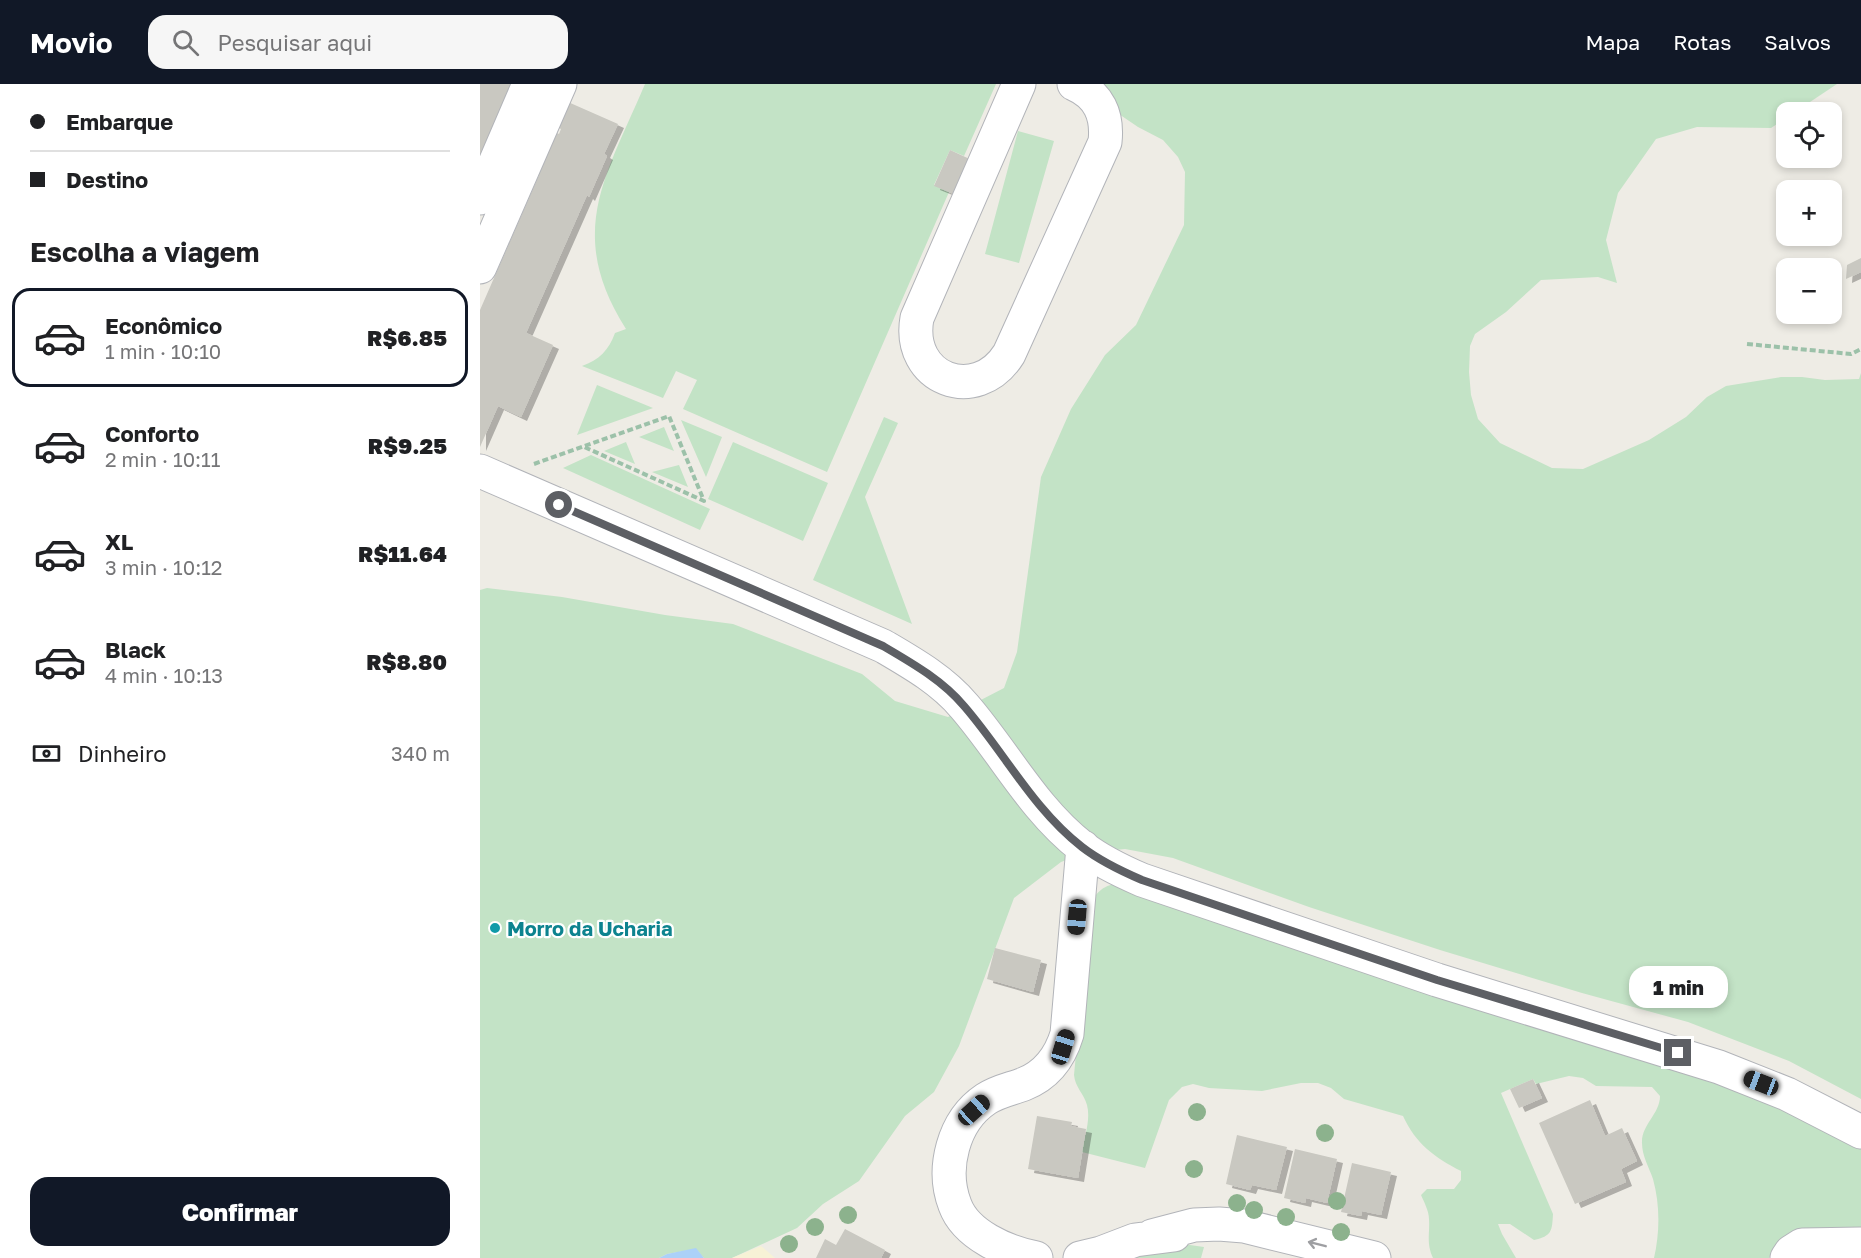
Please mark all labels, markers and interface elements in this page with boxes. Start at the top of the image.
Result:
search box [148,15,568,69]
text: Movio [30,26,112,59]
icon: search [169,26,202,59]
text: Pesquisar aqui [217,29,372,56]
text: Mapa [1586,29,1640,55]
text: Rotas [1673,29,1731,55]
text: Salvos [1764,29,1831,55]
map controls [1776,102,1842,324]
button: locate [1776,102,1842,168]
text: Embarque [66,108,173,135]
text: Destino [66,166,148,193]
button: + [1776,180,1842,246]
text: Escolha a viagem [30,236,259,268]
button: − [1776,258,1842,324]
icon: car [33,311,87,365]
text: Econômico [105,312,222,339]
text: R$6.85 [367,324,447,351]
text: 1 min · 10:10 [105,339,221,363]
icon: car [33,419,87,473]
text: Conforto [105,420,199,447]
text: R$9.25 [368,432,447,459]
text: 2 min · 10:11 [105,447,220,471]
route start [545,491,572,518]
icon: car [33,527,87,581]
text: XL [105,528,133,555]
text: R$11.64 [358,540,447,567]
text: 3 min · 10:12 [105,555,222,579]
icon: car [33,635,87,689]
text: Black [105,636,166,663]
text: R$8.80 [366,648,447,675]
text: 4 min · 10:13 [105,663,223,687]
icon: cash [30,737,63,770]
text: Dinheiro [78,740,167,767]
text: 340 m [391,741,450,765]
car [1066,898,1088,936]
place label: Morro da Ucharia [507,916,673,940]
marker: Morro da Ucharia [488,921,502,935]
callout: 1 min [1628,966,1728,1008]
text: 1 min [1653,975,1704,999]
car [1049,1027,1077,1067]
route end [1664,1039,1691,1066]
car [1741,1068,1781,1098]
car [955,1091,993,1129]
button: Confirmar [30,1177,450,1246]
one-way arrow [1308,1238,1327,1250]

